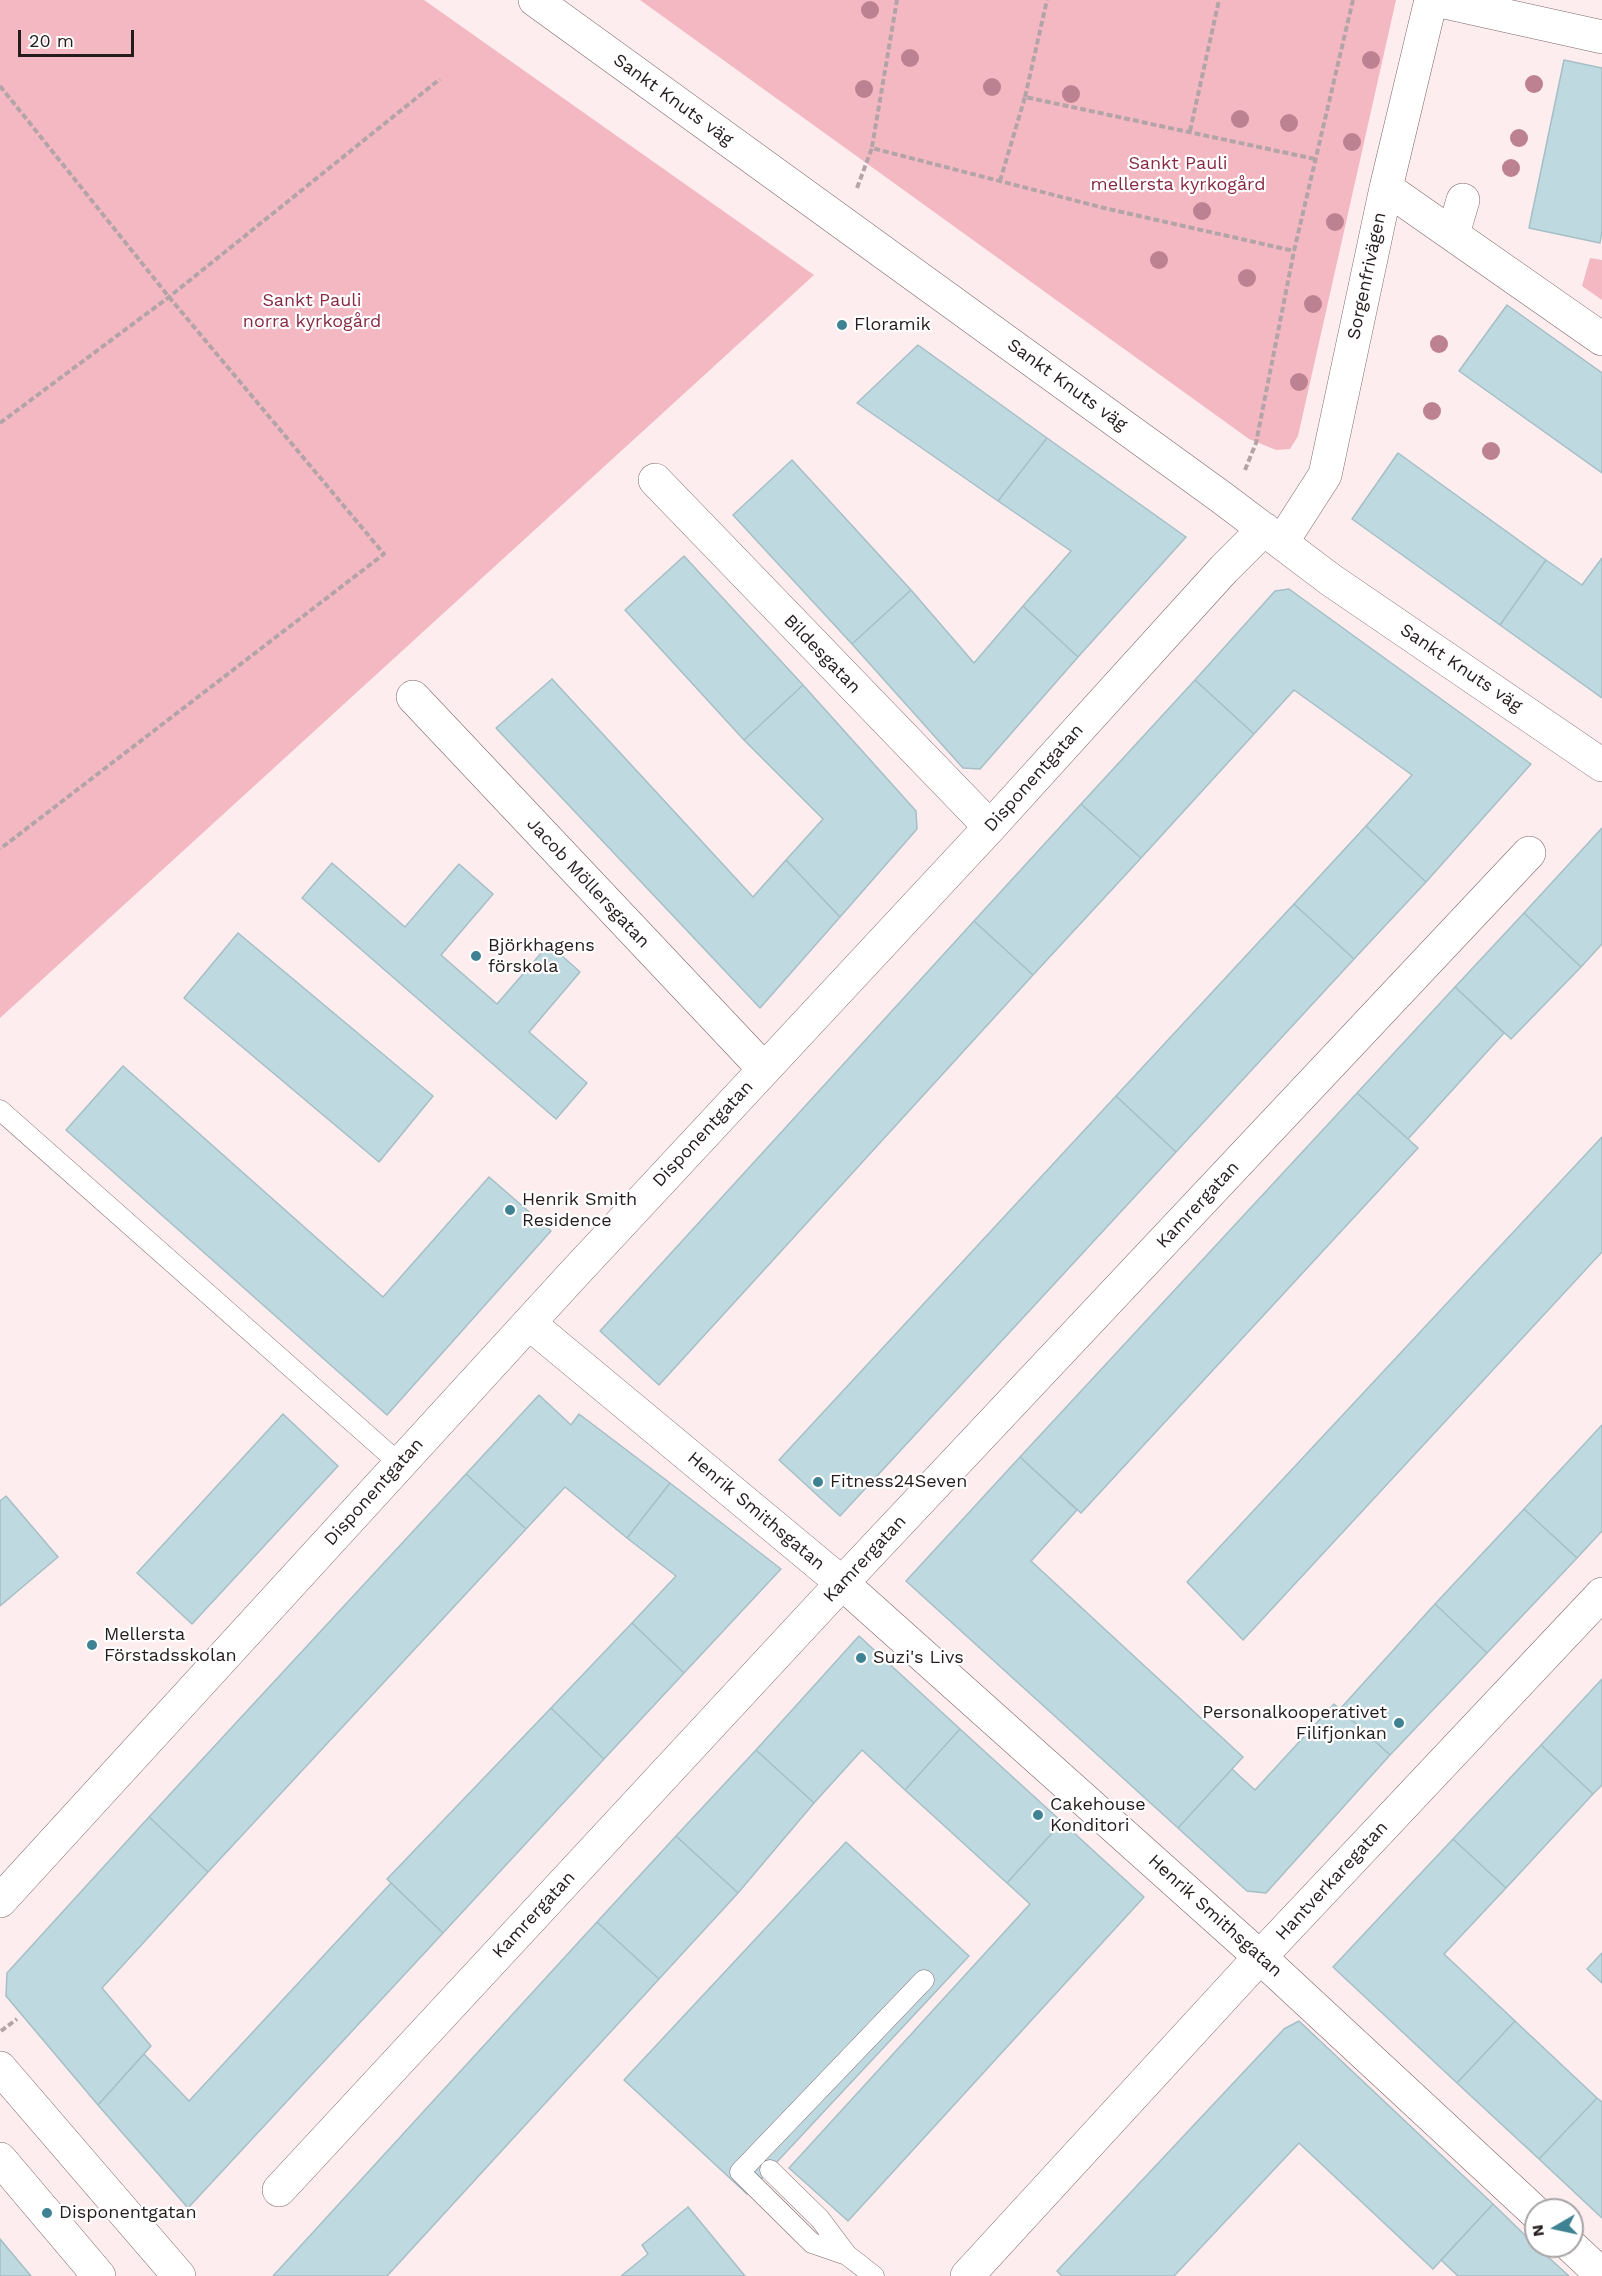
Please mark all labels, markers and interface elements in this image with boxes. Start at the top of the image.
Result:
scale bar [21,18,136,56]
text: 20 m [29,30,74,51]
street label: Sankt Knuts väg [609,49,737,151]
park label: Sankt Pauli mellersta kyrkogård [1091,153,1265,195]
street label: Sorgenfrivägen [1343,210,1391,342]
park label: Sankt Pauli norra kyrkogård [243,290,381,332]
place label: Floramik [854,314,931,336]
marker: Floramik [835,318,849,332]
street label: Sankt Knuts väg [1003,334,1131,436]
street label: Bildesgatan [779,610,865,698]
street label: Sankt Knuts väg [1396,619,1526,717]
street label: Disponentgatan [980,720,1088,836]
street label: Jacob Möllersgatan [522,813,654,953]
place label: Björkhagens förskola [488,935,595,978]
marker: Björkhagens förskola [469,949,483,963]
street label: Disponentgatan [648,1076,758,1192]
street label: Kamrergatan [1152,1157,1244,1253]
place label: Henrik Smith Residence [522,1189,637,1232]
marker: Henrik Smith Residence [503,1203,517,1217]
street label: Disponentgatan [320,1434,428,1550]
street label: Henrik Smithsgatan [683,1447,829,1575]
place label: Fitness24Seven [830,1471,967,1493]
marker: Fitness24Seven [811,1475,825,1489]
street label: Kamrergatan [819,1511,911,1607]
place label: Mellersta Förstadsskolan [104,1624,237,1666]
marker: Mellersta Förstadsskolan [85,1638,99,1652]
place label: Suzi's Livs [873,1647,964,1669]
marker: Suzi's Livs [854,1651,868,1665]
place label: Personalkooperativet Filifjonkan [1202,1702,1387,1744]
marker: Personalkooperativet Filifjonkan [1392,1716,1406,1730]
place label: Cakehouse Konditori [1050,1794,1146,1836]
marker: Cakehouse Konditori [1031,1808,1045,1822]
street label: Hantverkaregatan [1271,1817,1393,1945]
street label: Henrik Smithsgatan [1144,1850,1286,1982]
street label: Kamrergatan [488,1867,580,1963]
north arrow [1524,2198,1584,2258]
place label: Disponentgatan [59,2202,197,2224]
marker: Disponentgatan [40,2206,54,2220]
text: N [1527,2223,1548,2238]

